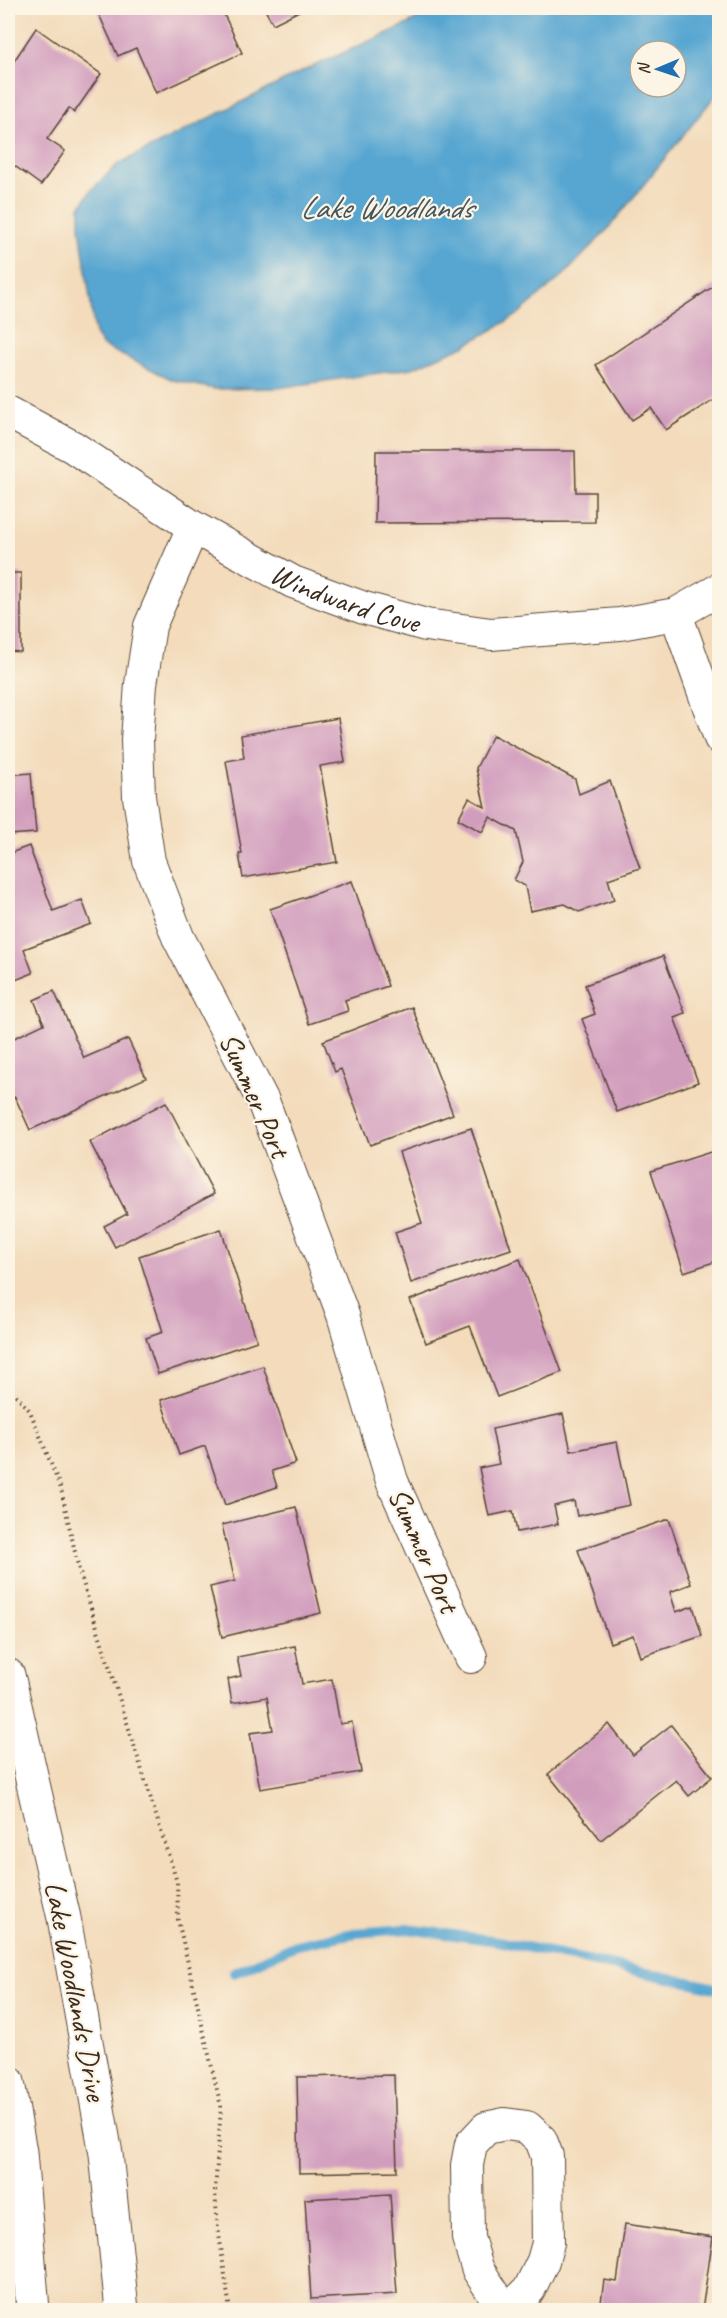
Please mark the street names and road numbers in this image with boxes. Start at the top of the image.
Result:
street label: Windward Cove [264,554,426,642]
street label: Summer Port [211,1027,301,1166]
street label: Summer Port [380,1482,470,1621]
street label: Lake Woodlands Drive [36,1878,116,2106]

